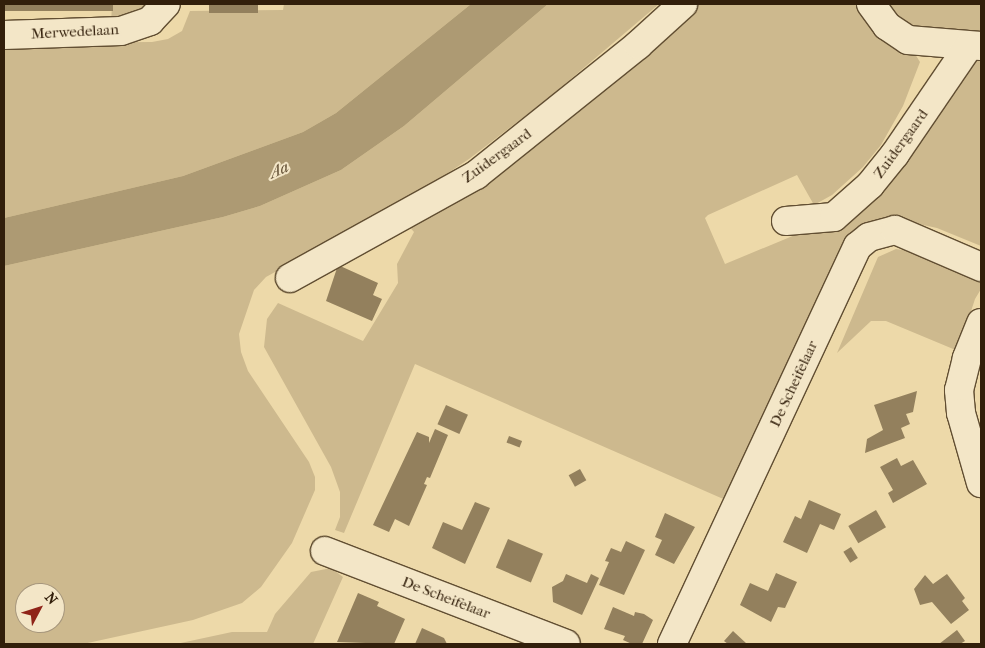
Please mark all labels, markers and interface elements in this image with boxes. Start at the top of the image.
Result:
street label: Merwedelaan [31,21,119,43]
street label: Zuidergaard [870,106,932,182]
street label: Zuidergaard [459,125,535,187]
water label: Aa [266,157,292,183]
street label: De Scheifelaar [766,338,822,430]
street label: De Scheifelaar [399,573,493,623]
north arrow [15,583,65,633]
text: N [41,589,61,608]

